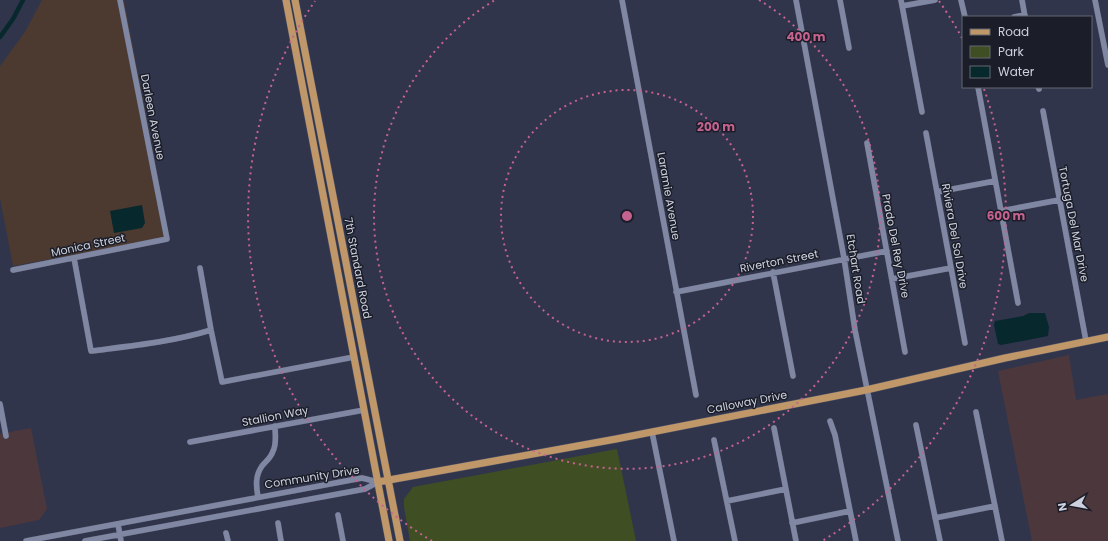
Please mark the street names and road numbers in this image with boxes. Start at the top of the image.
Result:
street label: Darleen Avenue [137,73,169,161]
street label: Laramie Avenue [653,151,685,241]
street label: Tortuga Del Mar Drive [1055,165,1093,283]
street label: Riviera Del Sol Drive [938,182,972,290]
street label: Prado Del Rey Drive [878,193,914,300]
street label: 7th Standard Road [340,216,376,320]
street label: Monica Street [49,229,127,261]
street label: Etchart Road [843,233,869,305]
street label: Riverton Street [738,246,820,276]
street label: Calloway Drive [705,386,789,418]
street label: Stallion Way [240,402,310,430]
street label: Community Drive [263,462,361,492]

